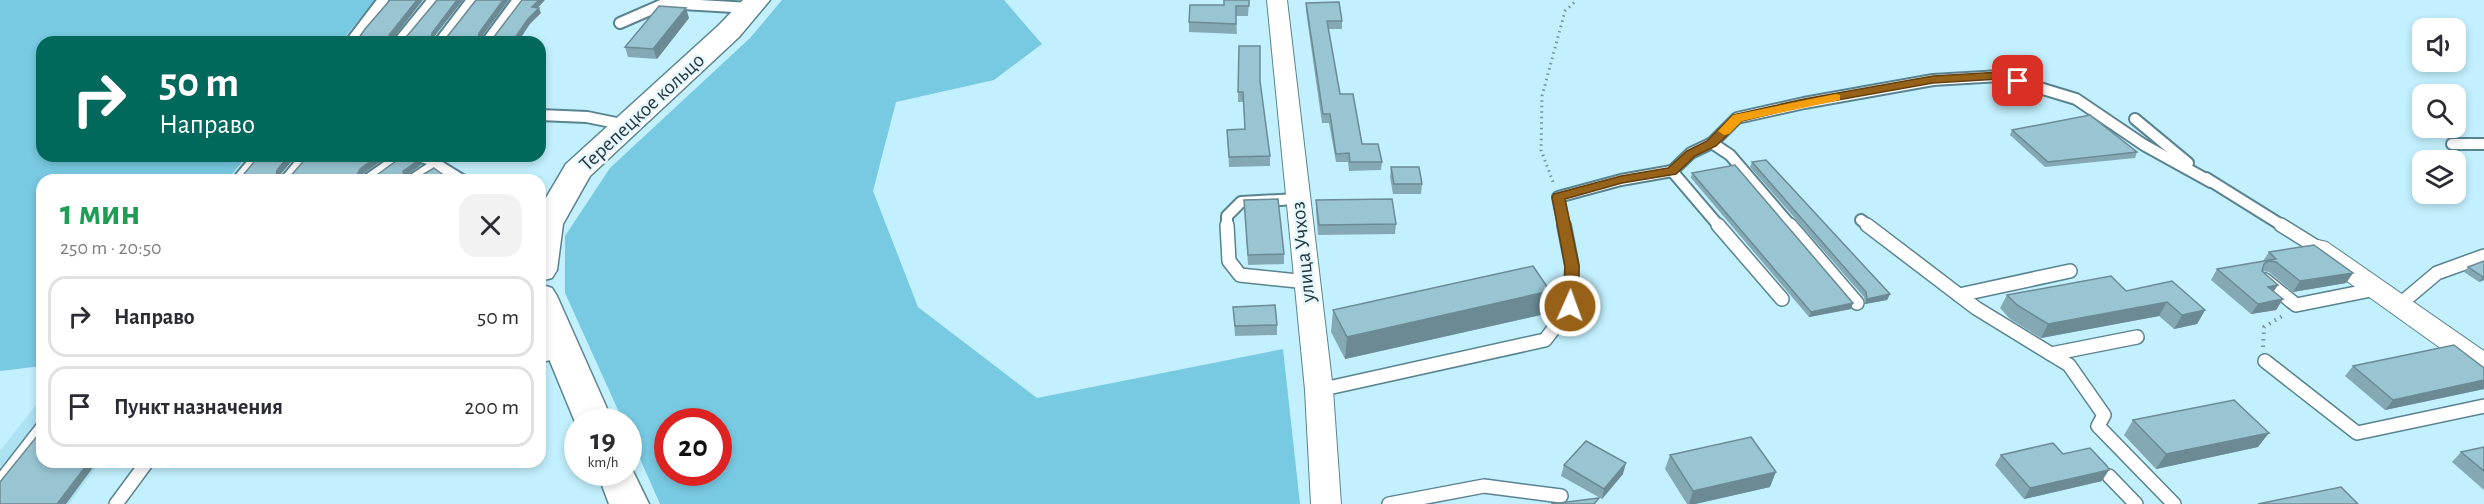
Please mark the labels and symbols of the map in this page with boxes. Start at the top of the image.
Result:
street label: Терепецкое кольцо [576,49,708,175]
pin [1992,55,2043,106]
street label: улица Учхоз [1287,200,1319,305]
position arrow [1538,274,1602,338]
speed limit sign: 20 [654,408,732,486]

